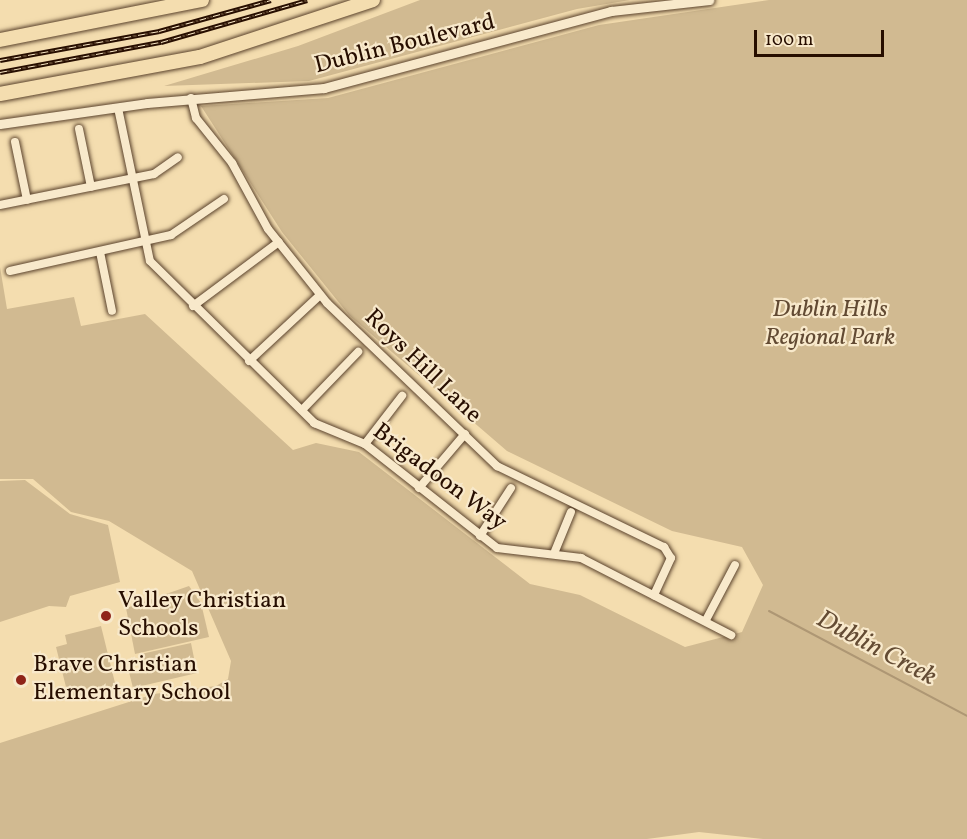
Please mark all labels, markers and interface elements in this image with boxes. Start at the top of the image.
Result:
street label: Dublin Boulevard [312,9,498,81]
scale bar [757,18,888,56]
text: 100 m [765,28,814,53]
park label: Dublin Hills Regional Park [765,297,895,353]
street label: Roys Hill Lane [357,304,487,430]
street label: Brigadoon Way [366,418,512,538]
place label: Valley Christian Schools [118,588,287,644]
water label: Dublin Creek [811,604,941,694]
marker: Valley Christian Schools [99,609,113,623]
place label: Brave Christian Elementary School [33,652,231,708]
marker: Brave Christian Elementary School [14,673,28,687]

